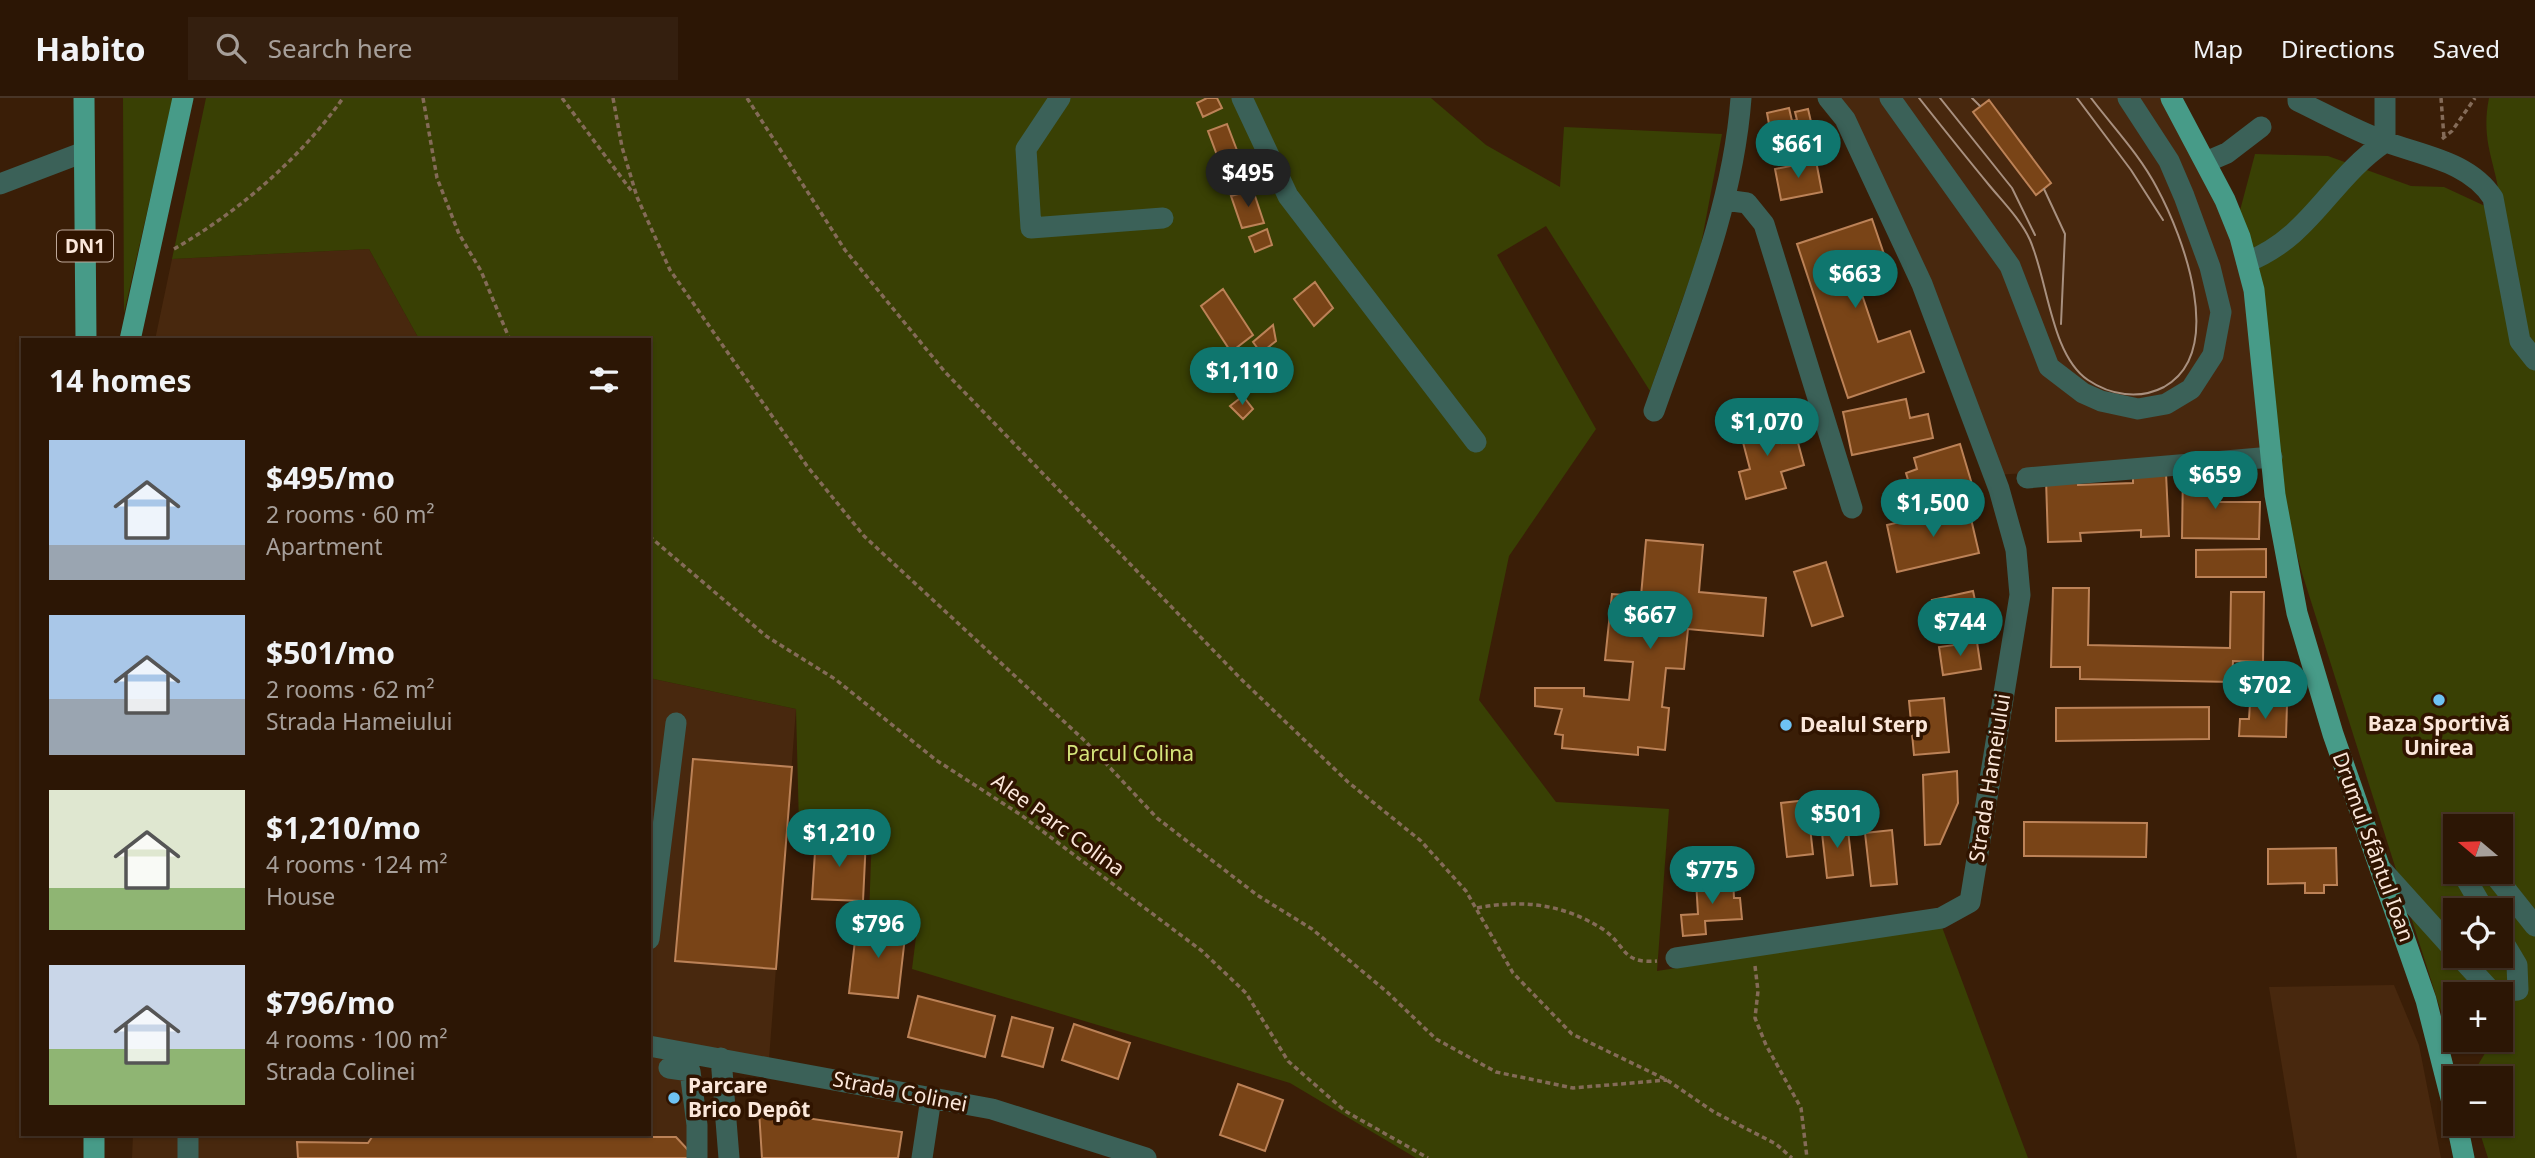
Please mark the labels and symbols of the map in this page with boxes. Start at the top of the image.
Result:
pin: $661 [1757,120,1839,180]
pin: $495 [1207,150,1289,209]
road number: DN1 [57,230,113,262]
pin: $663 [1814,250,1896,310]
pin: $1,110 [1185,348,1299,407]
pin: $1,070 [1710,398,1824,458]
pin: $659 [2174,452,2256,511]
pin: $1,500 [1876,480,1990,539]
pin: $667 [1609,592,1691,651]
pin: $744 [1919,598,2001,658]
pin: $702 [2224,662,2306,721]
street label: Strada Hameiului [1962,692,2016,864]
marker: Baza Sportivă Unirea [2431,692,2447,708]
place label: Baza Sportivă Unirea [2368,709,2510,761]
place label: Dealul Sterp [1800,710,1928,738]
marker: Dealul Sterp [1778,717,1794,733]
park label: Parcul Colina [1066,739,1194,767]
street label: Drumul Sfântul Ioan [2327,748,2421,945]
street label: Alee Parc Colina [987,766,1131,882]
pin: $501 [1796,790,1878,850]
pin: $1,210 [782,810,896,869]
north arrow [2443,814,2513,884]
pin: $775 [1671,846,1753,906]
pin: $796 [837,900,919,960]
street label: Strada Colinei [831,1064,970,1118]
place label: Parcare Brico Depôt [688,1071,810,1123]
marker: Parcare Brico Depôt [666,1090,682,1106]

